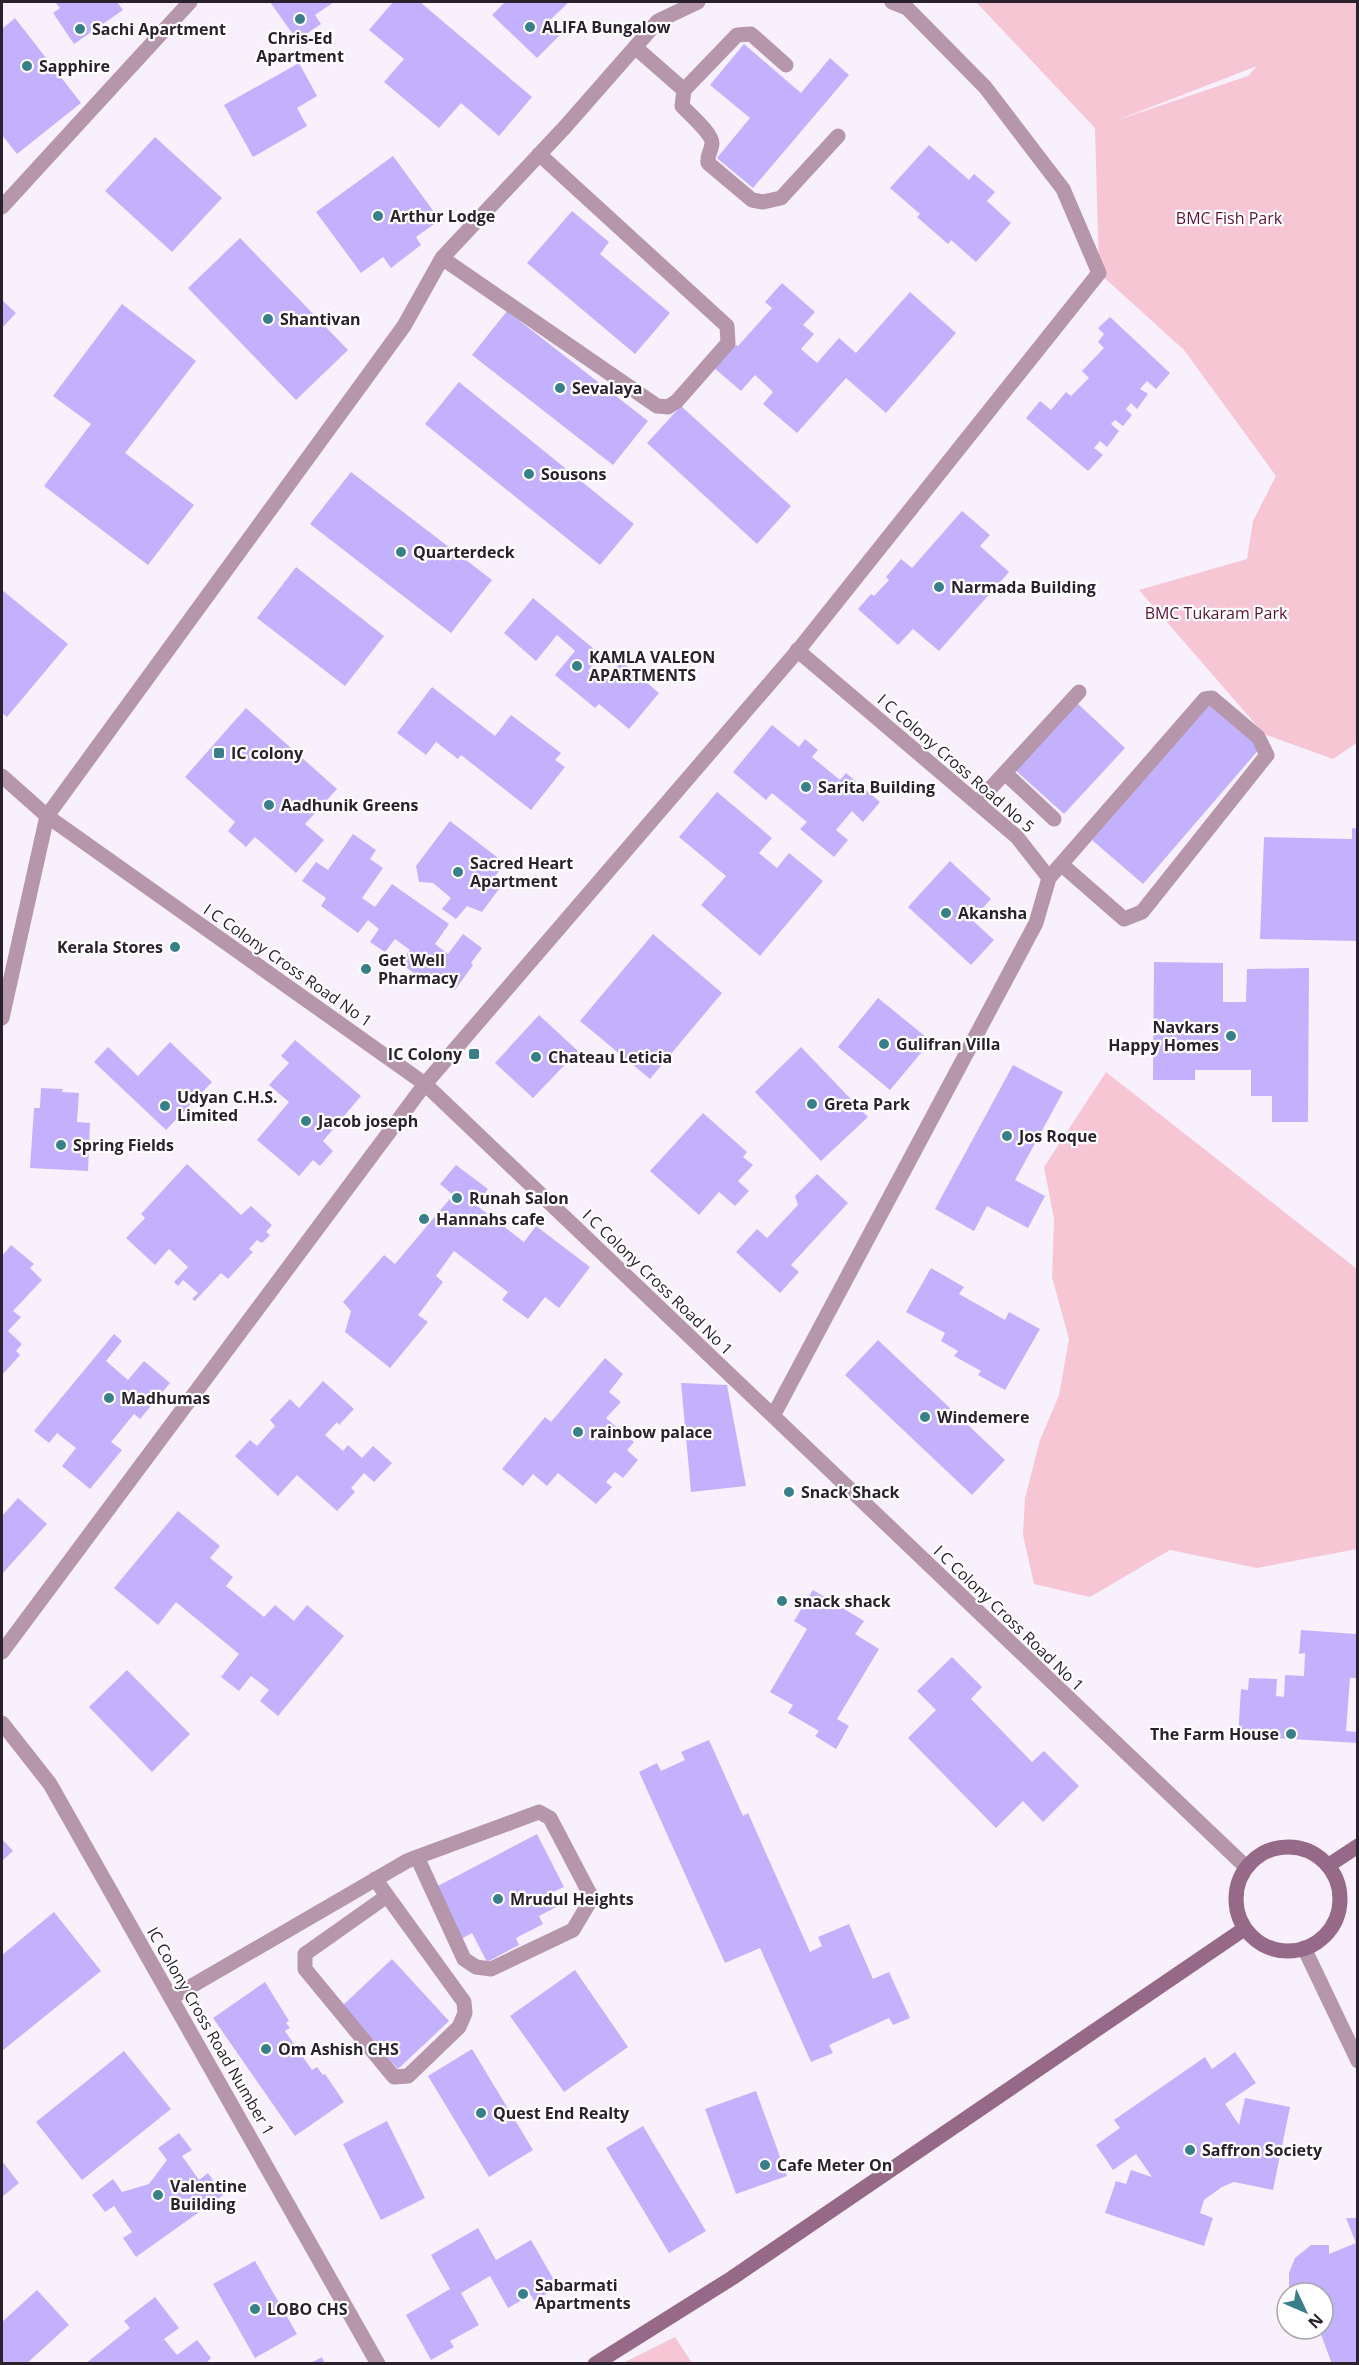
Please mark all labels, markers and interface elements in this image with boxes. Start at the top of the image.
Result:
marker: Chris-Ed Apartment [293,12,307,26]
place label: ALIFA Bungalow [542,16,671,38]
place label: Sachi Apartment [92,18,226,40]
marker: ALIFA Bungalow [523,20,537,34]
marker: Sachi Apartment [73,22,87,36]
place label: Chris-Ed Apartment [256,27,344,67]
place label: Sapphire [39,55,110,77]
marker: Sapphire [20,59,34,73]
place label: Arthur Lodge [390,205,495,227]
park label: BMC Fish Park [1176,207,1283,229]
marker: Arthur Lodge [371,209,385,223]
place label: Shantivan [280,308,361,330]
marker: Shantivan [261,312,275,326]
place label: Sevalaya [572,377,642,399]
marker: Sevalaya [553,381,567,395]
place label: Sousons [541,463,607,485]
marker: Sousons [522,467,536,481]
place label: Quarterdeck [413,541,515,563]
marker: Quarterdeck [394,545,408,559]
place label: Narmada Building [951,576,1096,598]
marker: Narmada Building [932,580,946,594]
park label: BMC Tukaram Park [1145,602,1288,624]
place label: KAMLA VALEON APARTMENTS [589,646,715,686]
marker: KAMLA VALEON APARTMENTS [570,659,584,673]
street label: I C Colony Cross Road No 5 [873,689,1039,837]
place label: IC colony [231,742,304,764]
marker: IC colony [212,746,226,760]
place label: Sarita Building [818,776,935,798]
marker: Sarita Building [799,780,813,794]
place label: Aadhunik Greens [281,794,419,816]
marker: Aadhunik Greens [262,798,276,812]
place label: Sacred Heart Apartment [470,852,573,892]
marker: Sacred Heart Apartment [451,865,465,879]
street label: I C Colony Cross Road No 1 [199,898,377,1032]
place label: Akansha [958,902,1027,924]
marker: Akansha [939,906,953,920]
place label: Kerala Stores [57,936,163,958]
marker: Kerala Stores [168,940,182,954]
place label: Get Well Pharmacy [378,949,459,989]
marker: Get Well Pharmacy [359,962,373,976]
place label: Navkars Happy Homes [1108,1016,1219,1056]
marker: Navkars Happy Homes [1224,1029,1238,1043]
place label: Gulifran Villa [896,1033,1000,1055]
marker: Gulifran Villa [877,1037,891,1051]
place label: IC Colony [388,1043,463,1065]
place label: Chateau Leticia [548,1046,672,1068]
marker: IC Colony [467,1047,481,1061]
marker: Chateau Leticia [529,1050,543,1064]
place label: Udyan C.H.S. Limited [177,1086,278,1126]
place label: Greta Park [824,1093,910,1115]
marker: Greta Park [805,1097,819,1111]
marker: Udyan C.H.S. Limited [158,1099,172,1113]
place label: Jacob joseph [316,1110,418,1132]
marker: Jacob joseph [299,1114,313,1128]
place label: Jos Roque [1017,1125,1097,1147]
marker: Jos Roque [1000,1129,1014,1143]
place label: Spring Fields [73,1134,174,1156]
marker: Spring Fields [54,1138,68,1152]
place label: Runah Salon [469,1187,569,1209]
marker: Runah Salon [450,1191,464,1205]
street label: I C Colony Cross Road No 1 [578,1204,738,1360]
place label: Hannahs cafe [436,1208,545,1230]
marker: Hannahs cafe [417,1212,431,1226]
place label: Madhumas [121,1387,210,1409]
marker: Madhumas [102,1391,116,1405]
place label: Windemere [937,1406,1029,1428]
marker: Windemere [918,1410,932,1424]
place label: rainbow palace [590,1421,712,1443]
marker: rainbow palace [571,1425,585,1439]
place label: Snack Shack [801,1481,900,1503]
marker: Snack Shack [782,1485,796,1499]
street label: I C Colony Cross Road No 1 [929,1540,1089,1696]
place label: snack shack [794,1590,891,1612]
marker: snack shack [775,1594,789,1608]
place label: The Farm House [1150,1723,1279,1745]
marker: The Farm House [1284,1727,1298,1741]
place label: Mrudul Heights [510,1888,634,1910]
marker: Mrudul Heights [491,1892,505,1906]
street label: IC Colony Cross Road Number 1 [142,1923,280,2139]
place label: Om Ashish CHS [278,2038,399,2060]
marker: Om Ashish CHS [259,2042,273,2056]
place label: Quest End Realty [493,2102,630,2124]
marker: Quest End Realty [474,2106,488,2120]
place label: Saffron Society [1202,2139,1323,2161]
marker: Saffron Society [1183,2143,1197,2157]
place label: Cafe Meter On [777,2154,892,2176]
marker: Cafe Meter On [758,2158,772,2172]
place label: Valentine Building [170,2175,247,2215]
marker: Valentine Building [151,2188,165,2202]
place label: Sabarmati Apartments [535,2274,631,2314]
north arrow [1275,2281,1335,2341]
marker: Sabarmati Apartments [516,2287,530,2301]
place label: LOBO CHS [267,2298,348,2320]
marker: LOBO CHS [248,2302,262,2316]
text: N [1303,2309,1328,2334]

